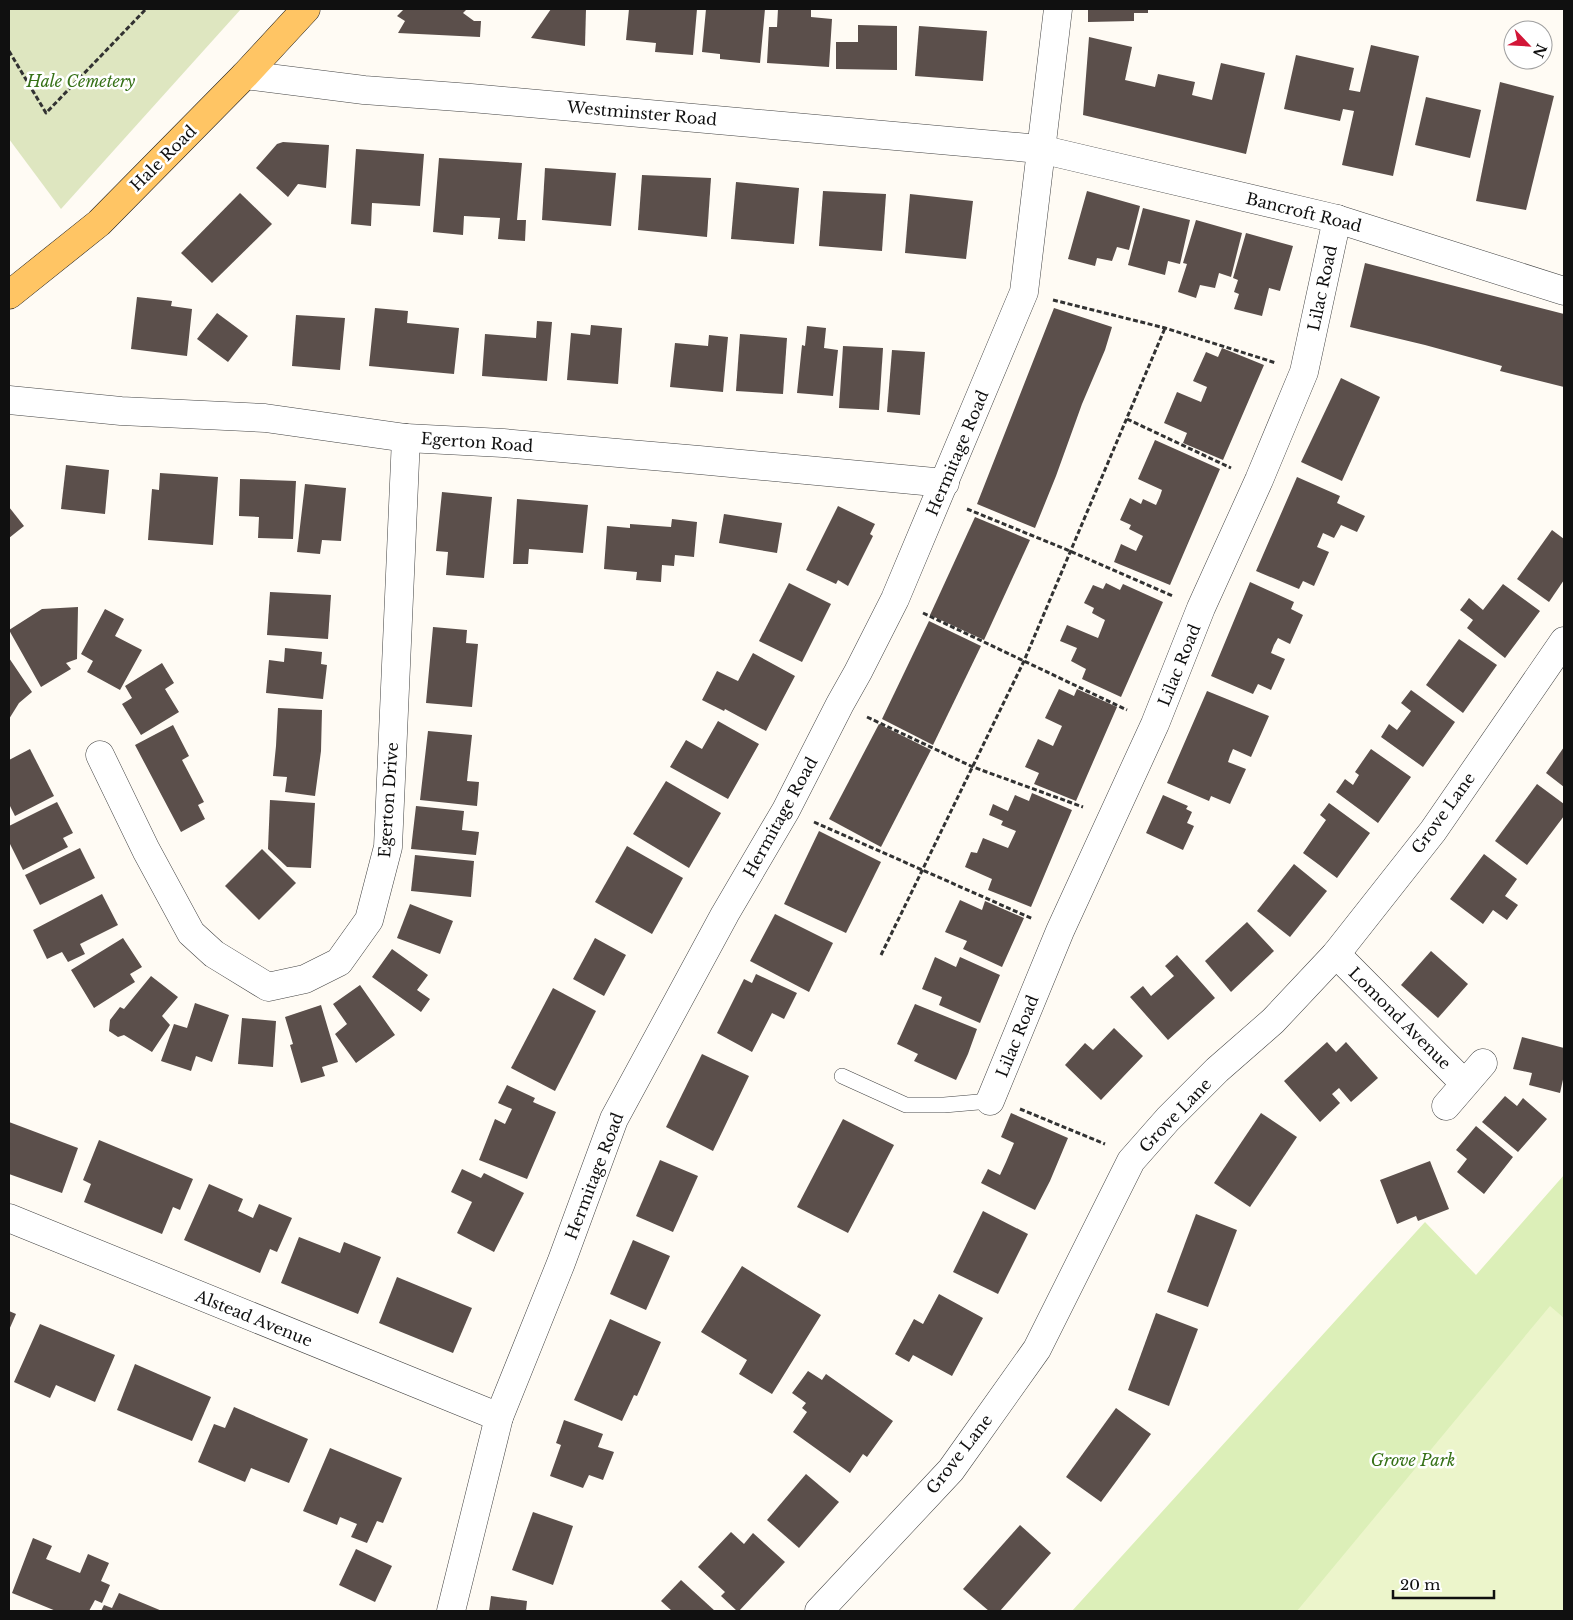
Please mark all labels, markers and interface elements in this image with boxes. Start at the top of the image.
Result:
north arrow [1503,20,1553,70]
text: N [1529,41,1551,60]
park label: Hale Cemetery [26,71,136,91]
street label: Westminster Road [565,96,718,130]
street label: Hale Road [126,121,200,195]
street label: Bancroft Road [1244,188,1364,236]
street label: Lilac Road [1303,243,1341,333]
street label: Hermitage Road [922,387,993,519]
street label: Egerton Road [420,428,534,456]
street label: Lilac Road [1153,621,1205,709]
street label: Egerton Drive [374,742,402,858]
street label: Hermitage Road [739,753,821,881]
street label: Grove Lane [1407,769,1479,857]
street label: Lomond Avenue [1345,963,1455,1073]
street label: Lilac Road [991,992,1043,1080]
street label: Grove Lane [1135,1074,1215,1156]
street label: Hermitage Road [561,1109,628,1242]
street label: Alstead Avenue [192,1285,315,1351]
street label: Grove Lane [922,1410,996,1498]
park label: Grove Park [1371,1450,1455,1470]
scale bar [1393,1568,1494,1600]
text: 20 m [1400,1575,1440,1594]

